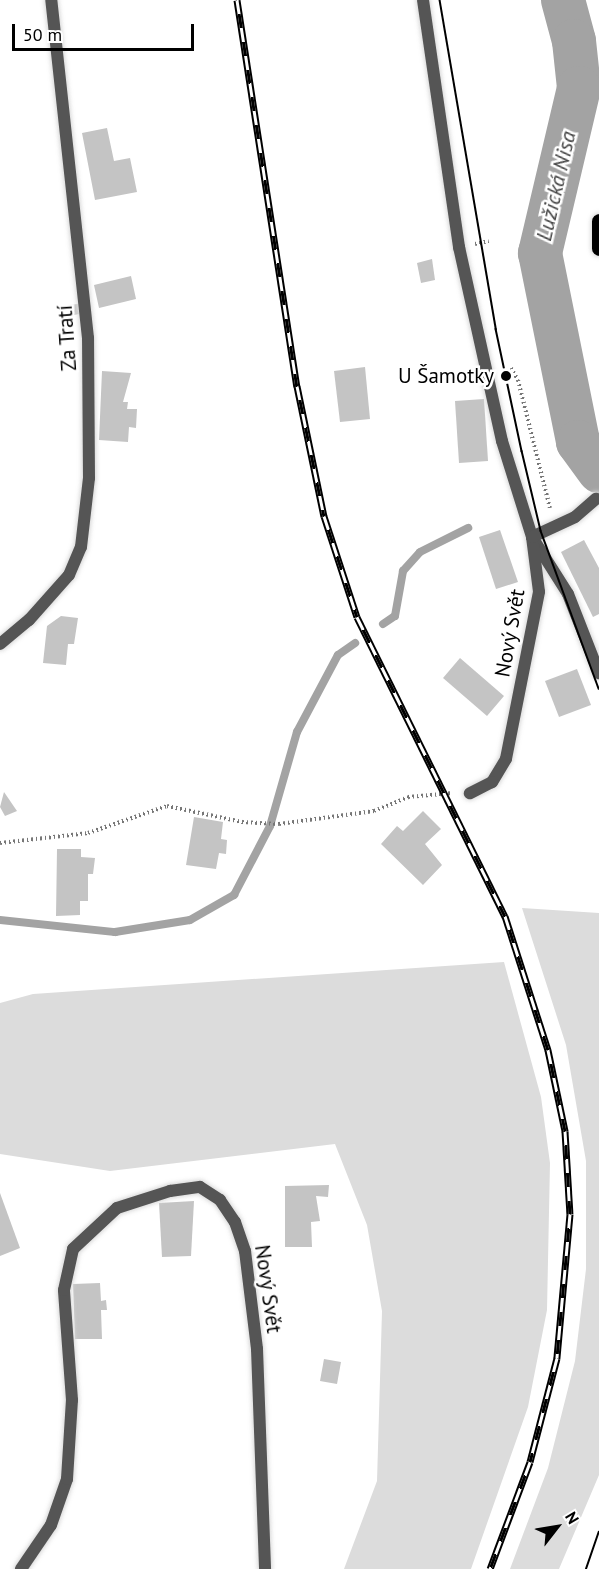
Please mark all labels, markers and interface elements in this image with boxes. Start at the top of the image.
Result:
scale bar [15,12,196,50]
text: 50 m [23,23,62,46]
water label: Lužická Nisa [531,129,581,243]
street label: Za Tratí [52,304,82,372]
place label: U Šamotky [398,363,494,389]
marker: U Šamotky [499,369,513,383]
street label: Nový Svět [490,587,530,679]
street label: Nový Svět [249,1243,287,1335]
north arrow [527,1497,587,1557]
text: N [561,1508,584,1527]

